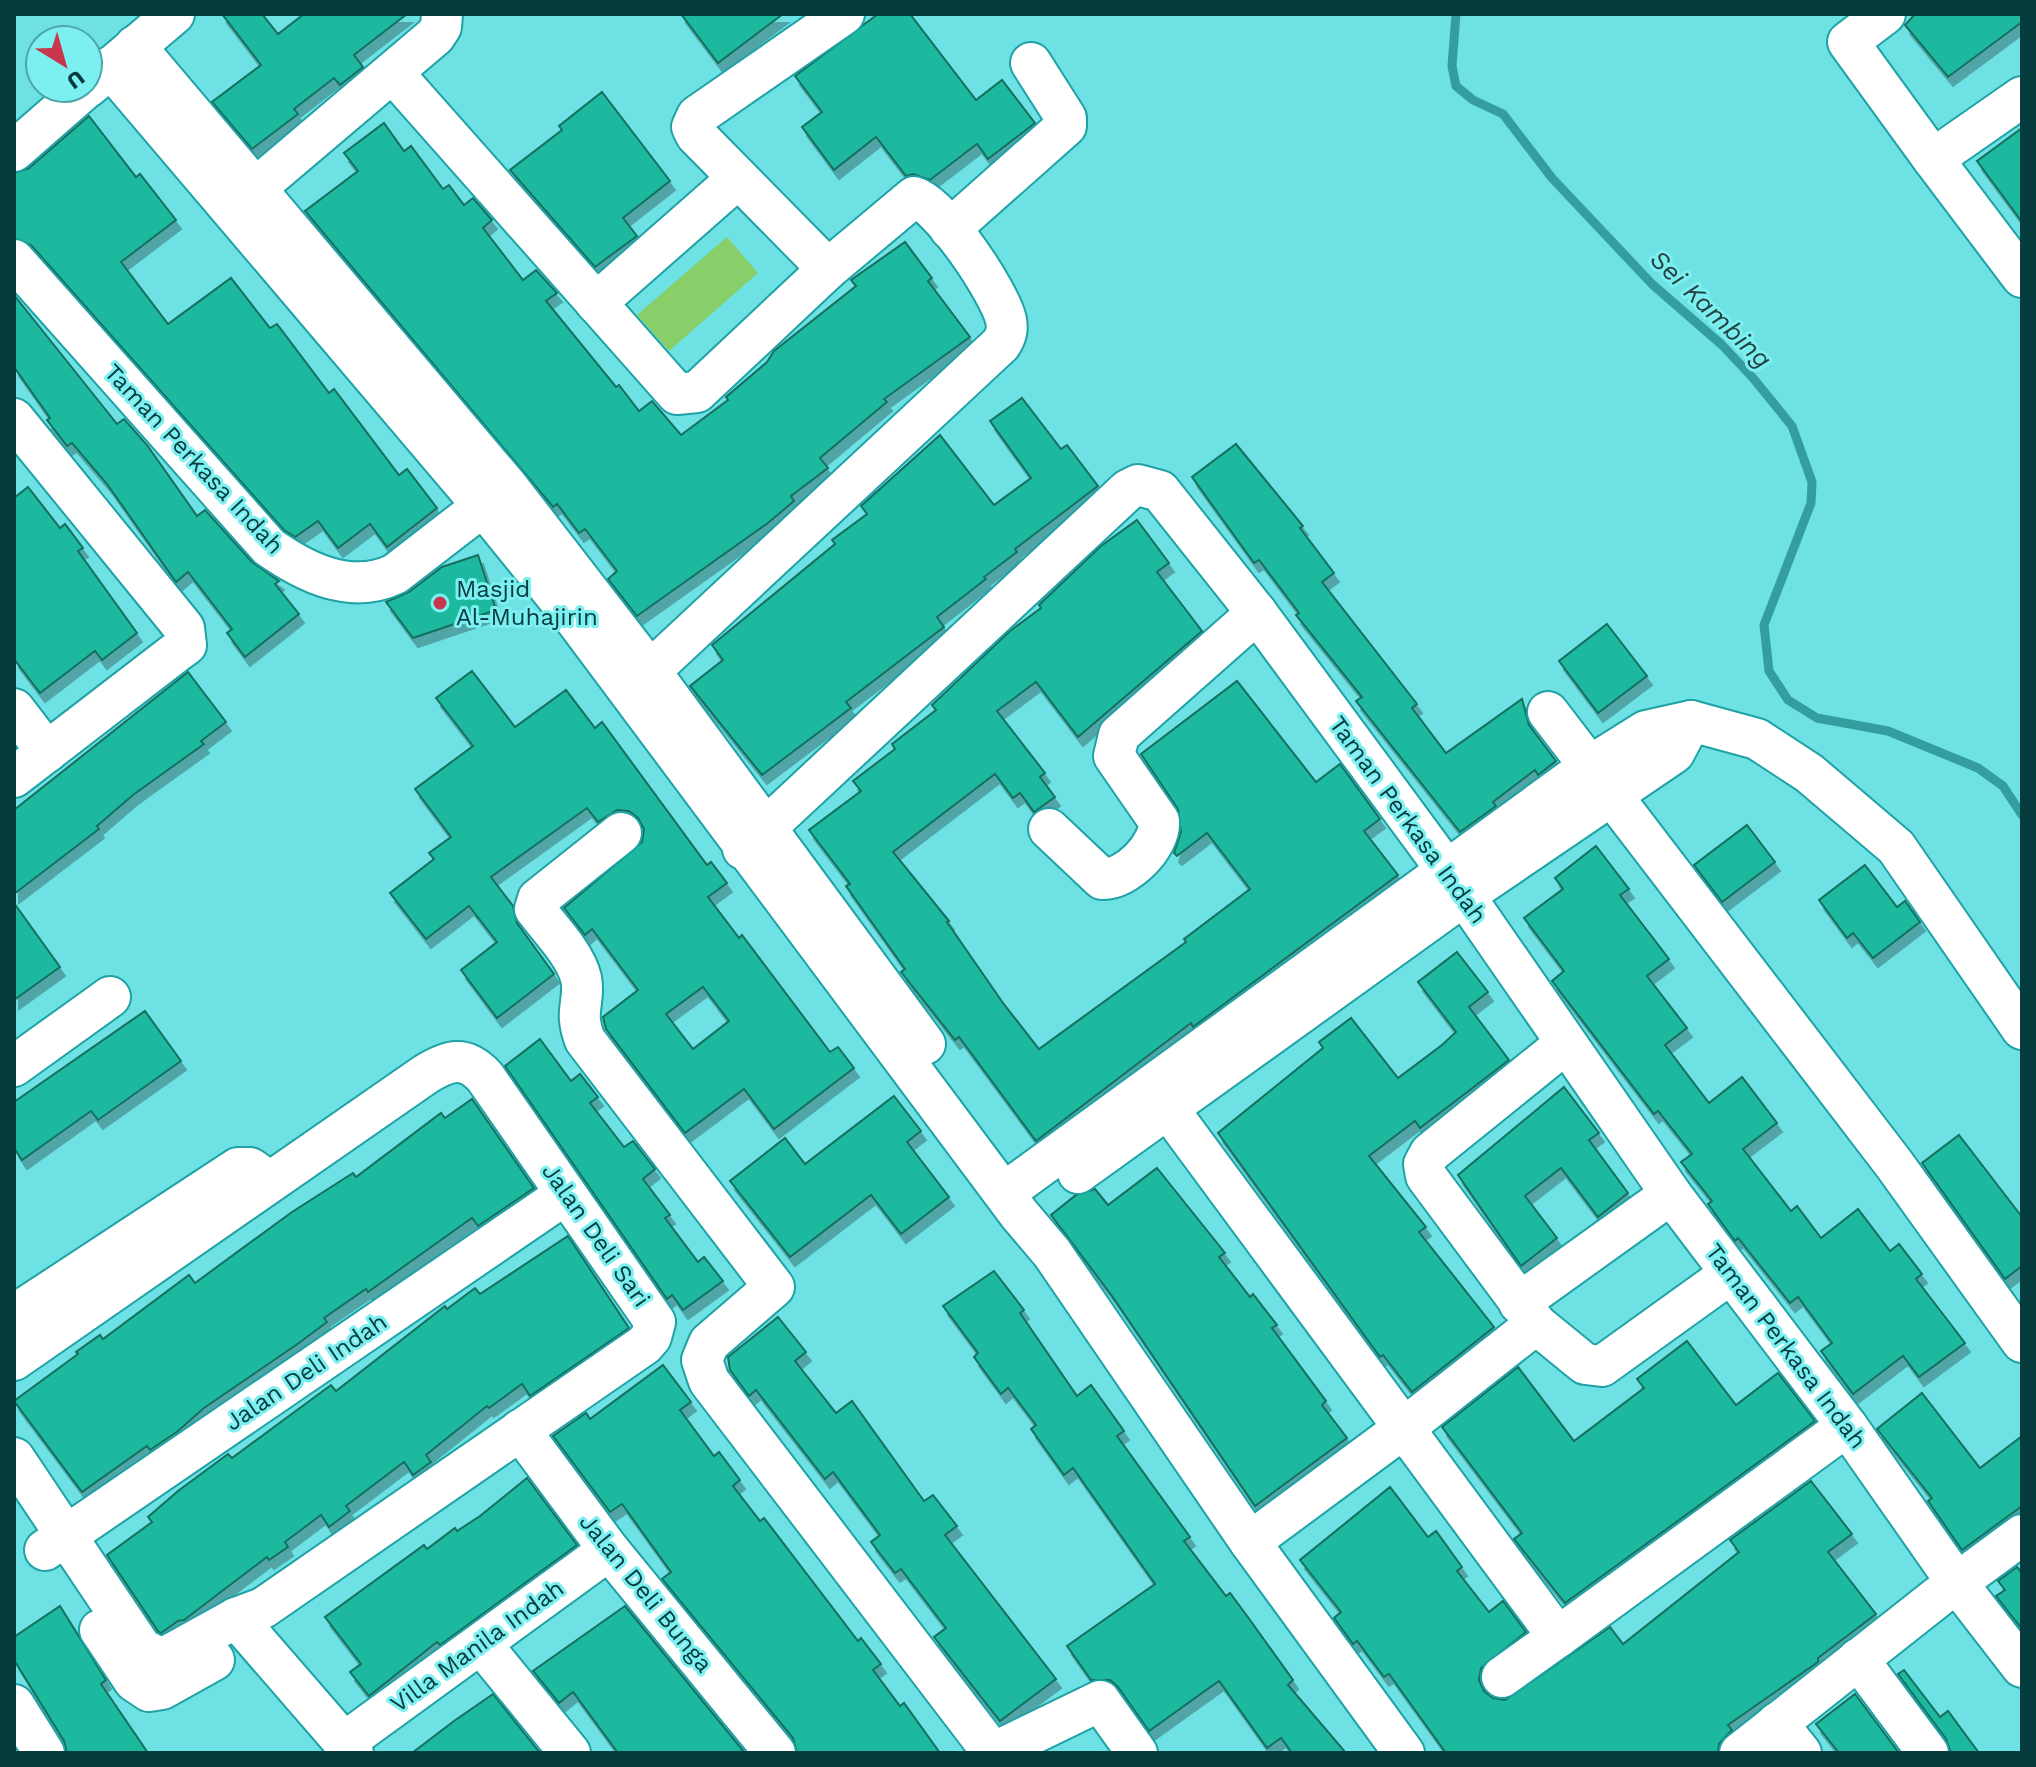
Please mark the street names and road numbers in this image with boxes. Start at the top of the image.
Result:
street label: Taman Perkasa Indah [99,358,289,560]
street label: Taman Perkasa Indah [1323,711,1493,929]
street label: Jalan Deli Sari [536,1158,656,1312]
street label: Taman Perkasa Indah [1700,1238,1872,1454]
street label: Jalan Deli Indah [220,1308,392,1436]
street label: Jalan Deli Bunga [574,1508,718,1678]
street label: Villa Manila Indah [385,1574,569,1718]

